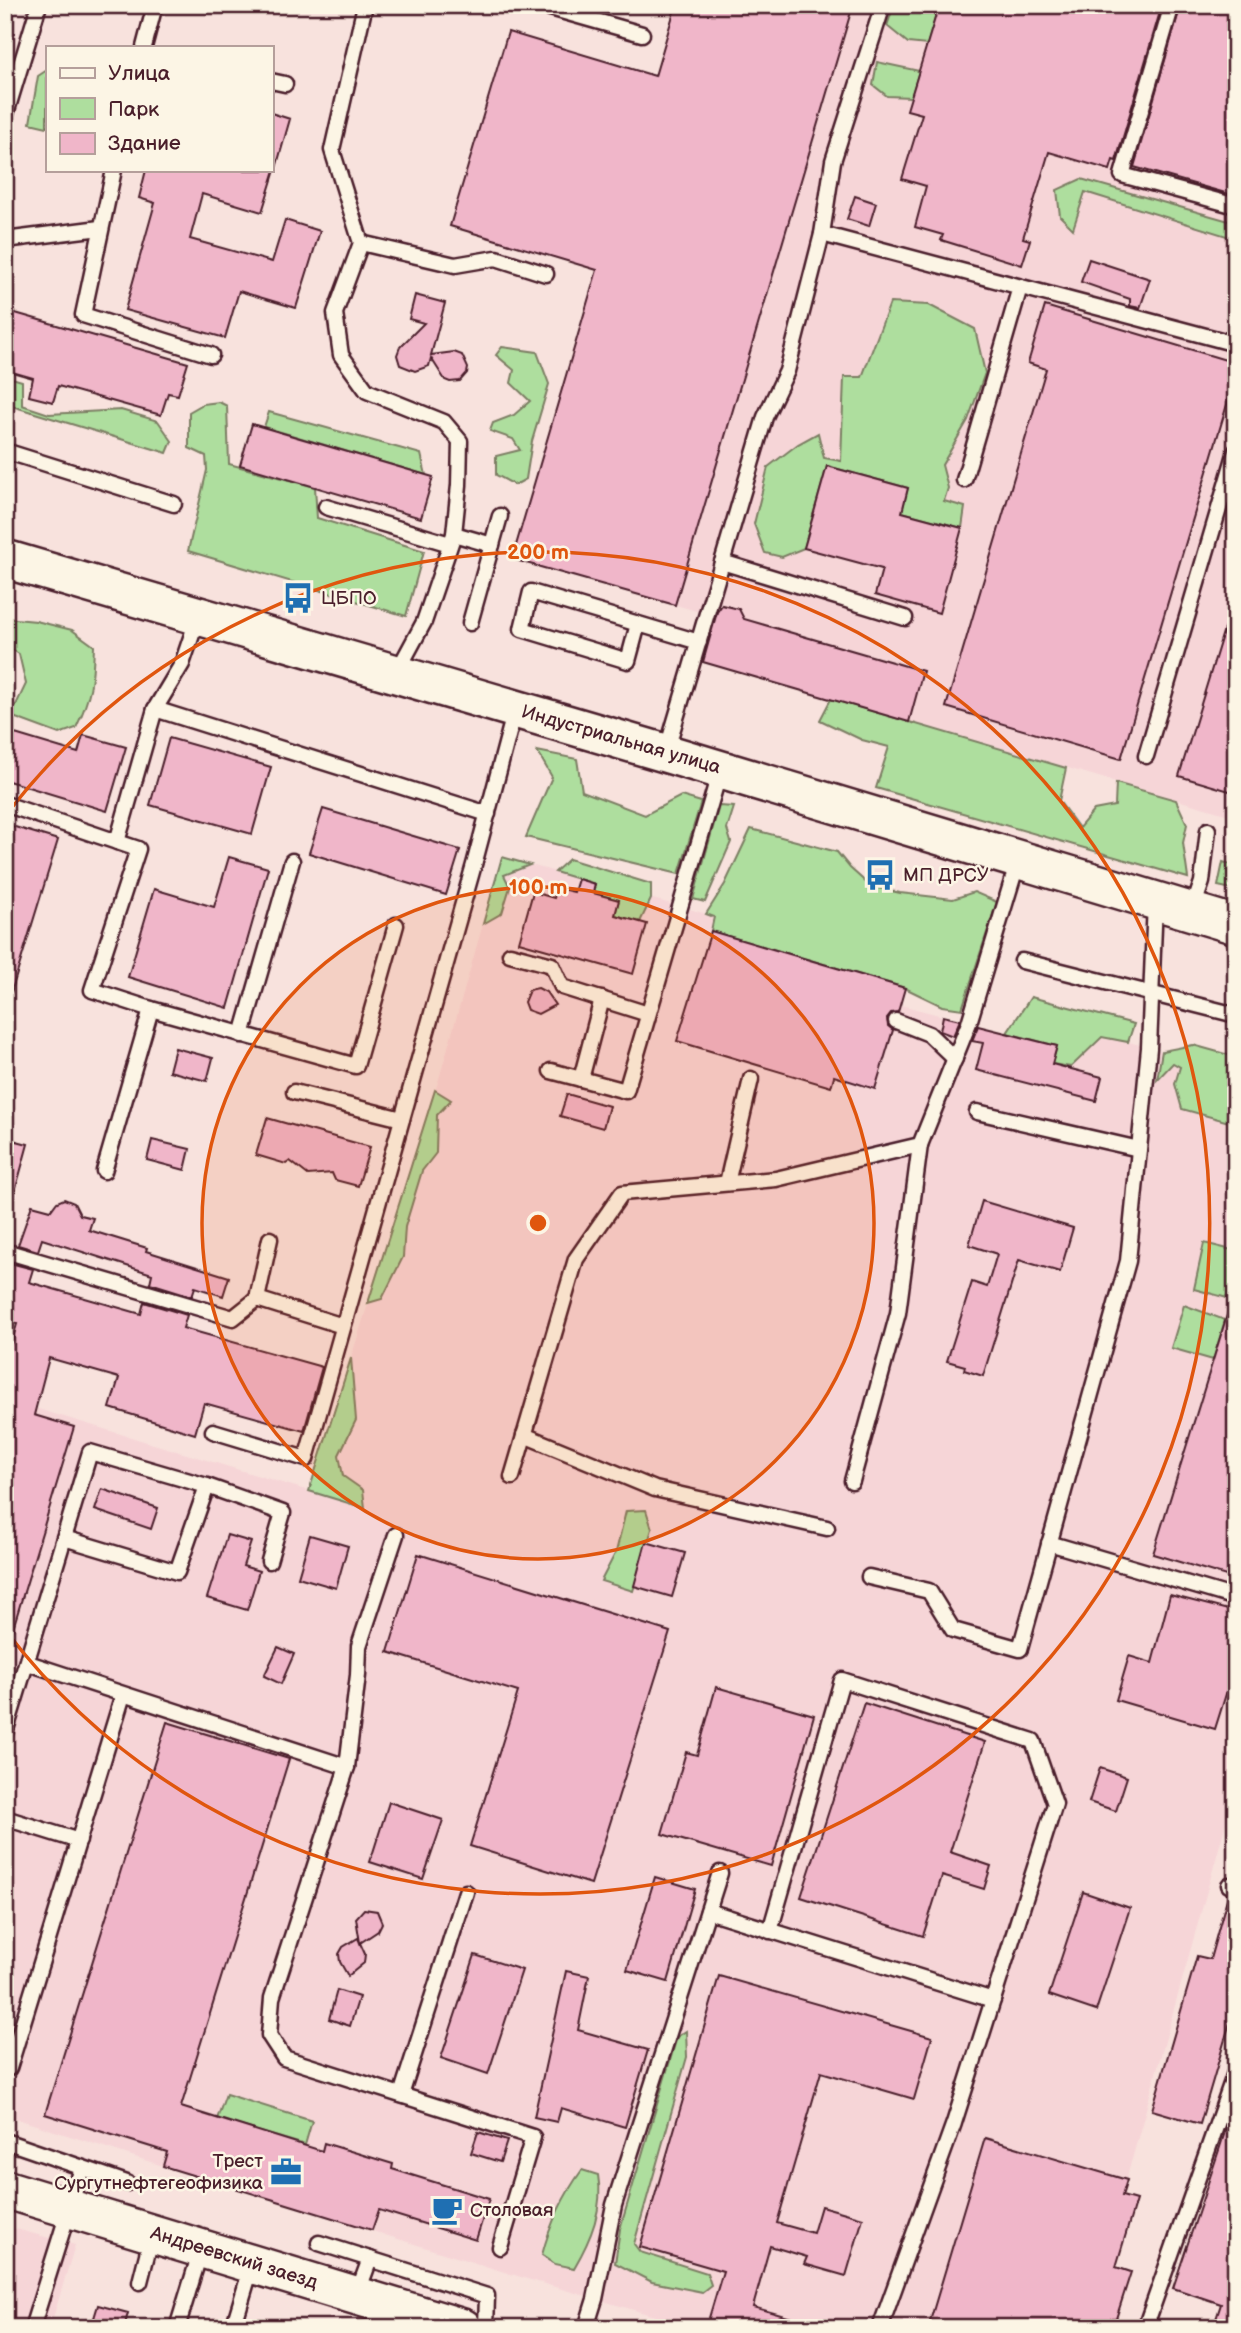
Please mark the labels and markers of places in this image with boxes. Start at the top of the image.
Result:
bus stop icon: ЦБПО [281,581,315,615]
place label: ЦБПО [321,587,377,610]
bus stop icon: МП ДРСУ [863,858,897,892]
place label: МП ДРСУ [903,864,989,887]
centre of rings [526,1211,550,1235]
place label: Трест Сургутнефтегеофизика [54,2150,263,2195]
office icon: Трест Сургутнефтегеофизика [269,2155,303,2189]
cafe icon: Столовая [430,2193,464,2227]
place label: Столовая [470,2199,553,2222]

